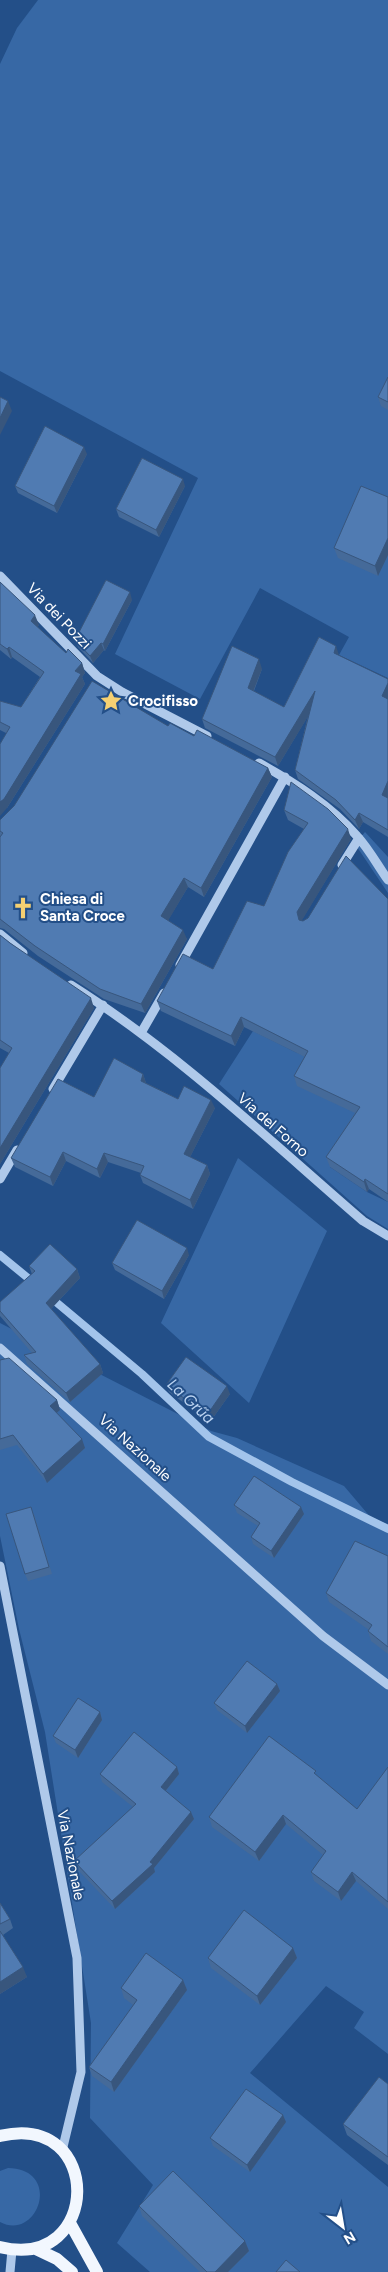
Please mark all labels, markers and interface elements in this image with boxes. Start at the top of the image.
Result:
street label: Via dei Pozzi [23,579,95,653]
place icon: Crocifisso [98,688,124,714]
place label: Crocifisso [128,692,198,710]
place label: Chiesa di Santa Croce [40,890,126,925]
church icon: Chiesa di Santa Croce [10,895,36,921]
street label: Via del Forno [234,1089,312,1161]
water label: La Grűa [163,1374,219,1428]
street label: Via Nazionale [95,1411,175,1485]
street label: Via Nazionale [53,1808,89,1902]
north arrow [318,2202,368,2252]
text: N [340,2228,358,2248]

